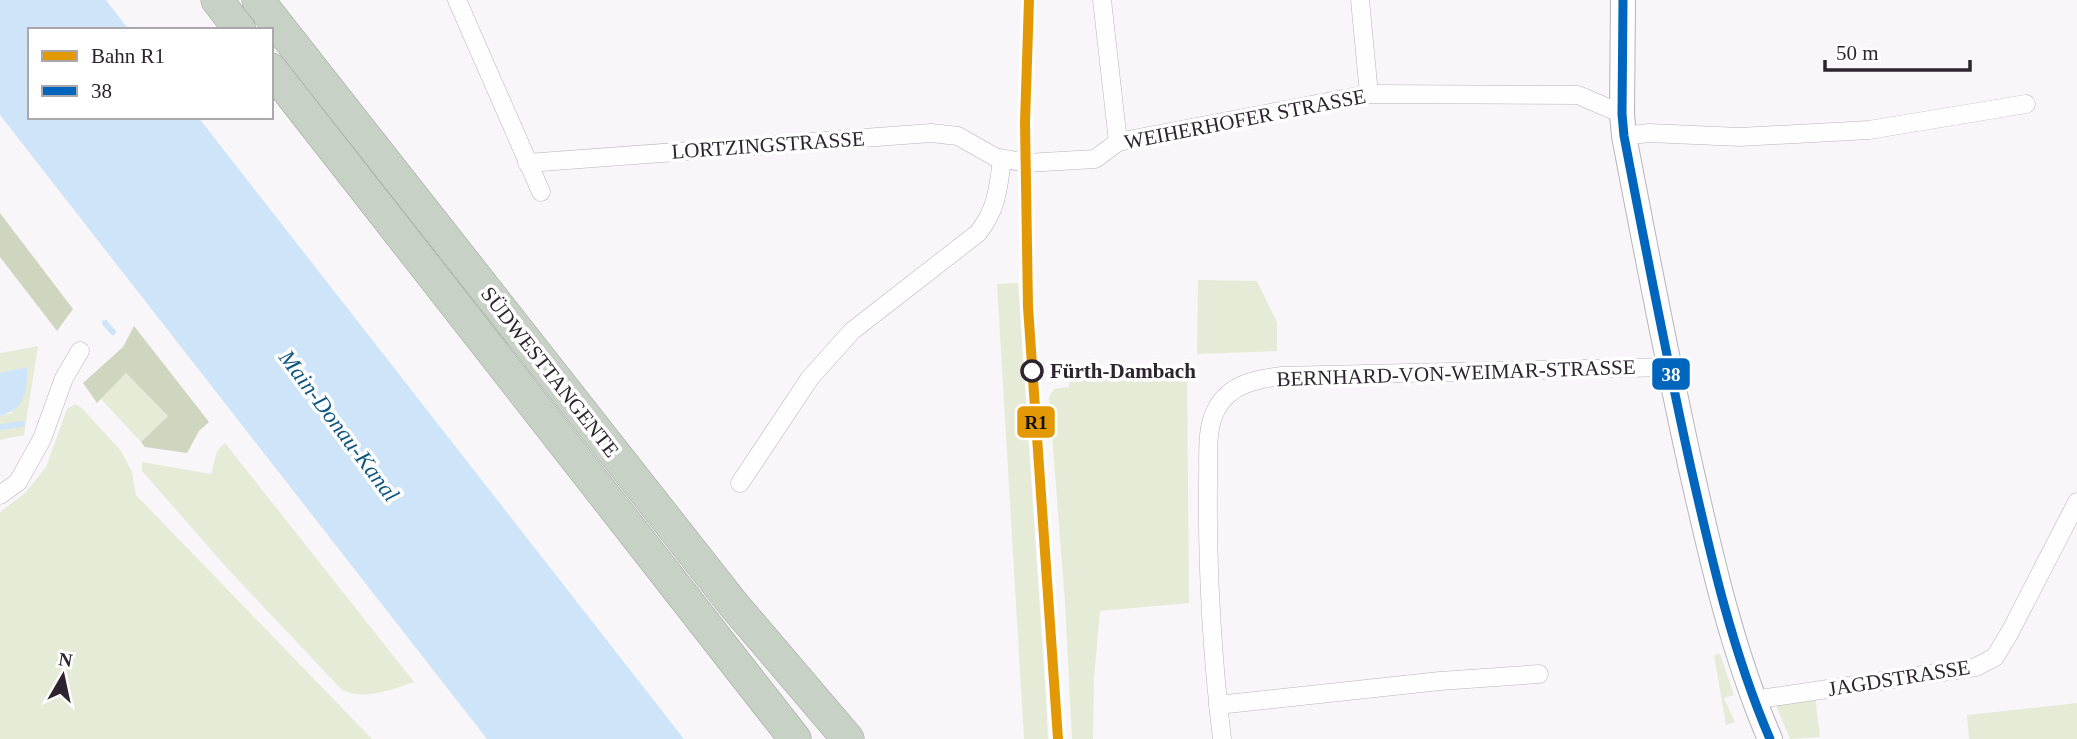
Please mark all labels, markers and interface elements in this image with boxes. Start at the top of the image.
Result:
legend [28,28,273,119]
scale bar [1825,28,1970,72]
text: 50 m [1836,41,1879,65]
text: Bahn R1 [91,44,165,68]
text: 38 [91,79,112,103]
street label: WEIHERHOFER STRASSE [1122,84,1368,154]
street label: LORTZINGSTRASSE [671,126,865,164]
street label: SÜDWESTTANGENTE [476,282,624,462]
water label: Main-Donau-Kanal [273,345,404,506]
street label: BERNHARD-VON-WEIMAR-STRASSE [1276,355,1636,391]
line badge: 38 [1651,357,1691,391]
place label: Fürth-Dambach [1050,359,1196,383]
marker: Fürth-Dambach [1021,360,1043,382]
text: 38 [1662,364,1681,385]
line badge: R1 [1016,405,1056,439]
text: R1 [1024,412,1048,433]
north arrow [28,641,98,711]
text: N [57,648,74,671]
street label: JAGDSTRASSE [1826,655,1972,701]

